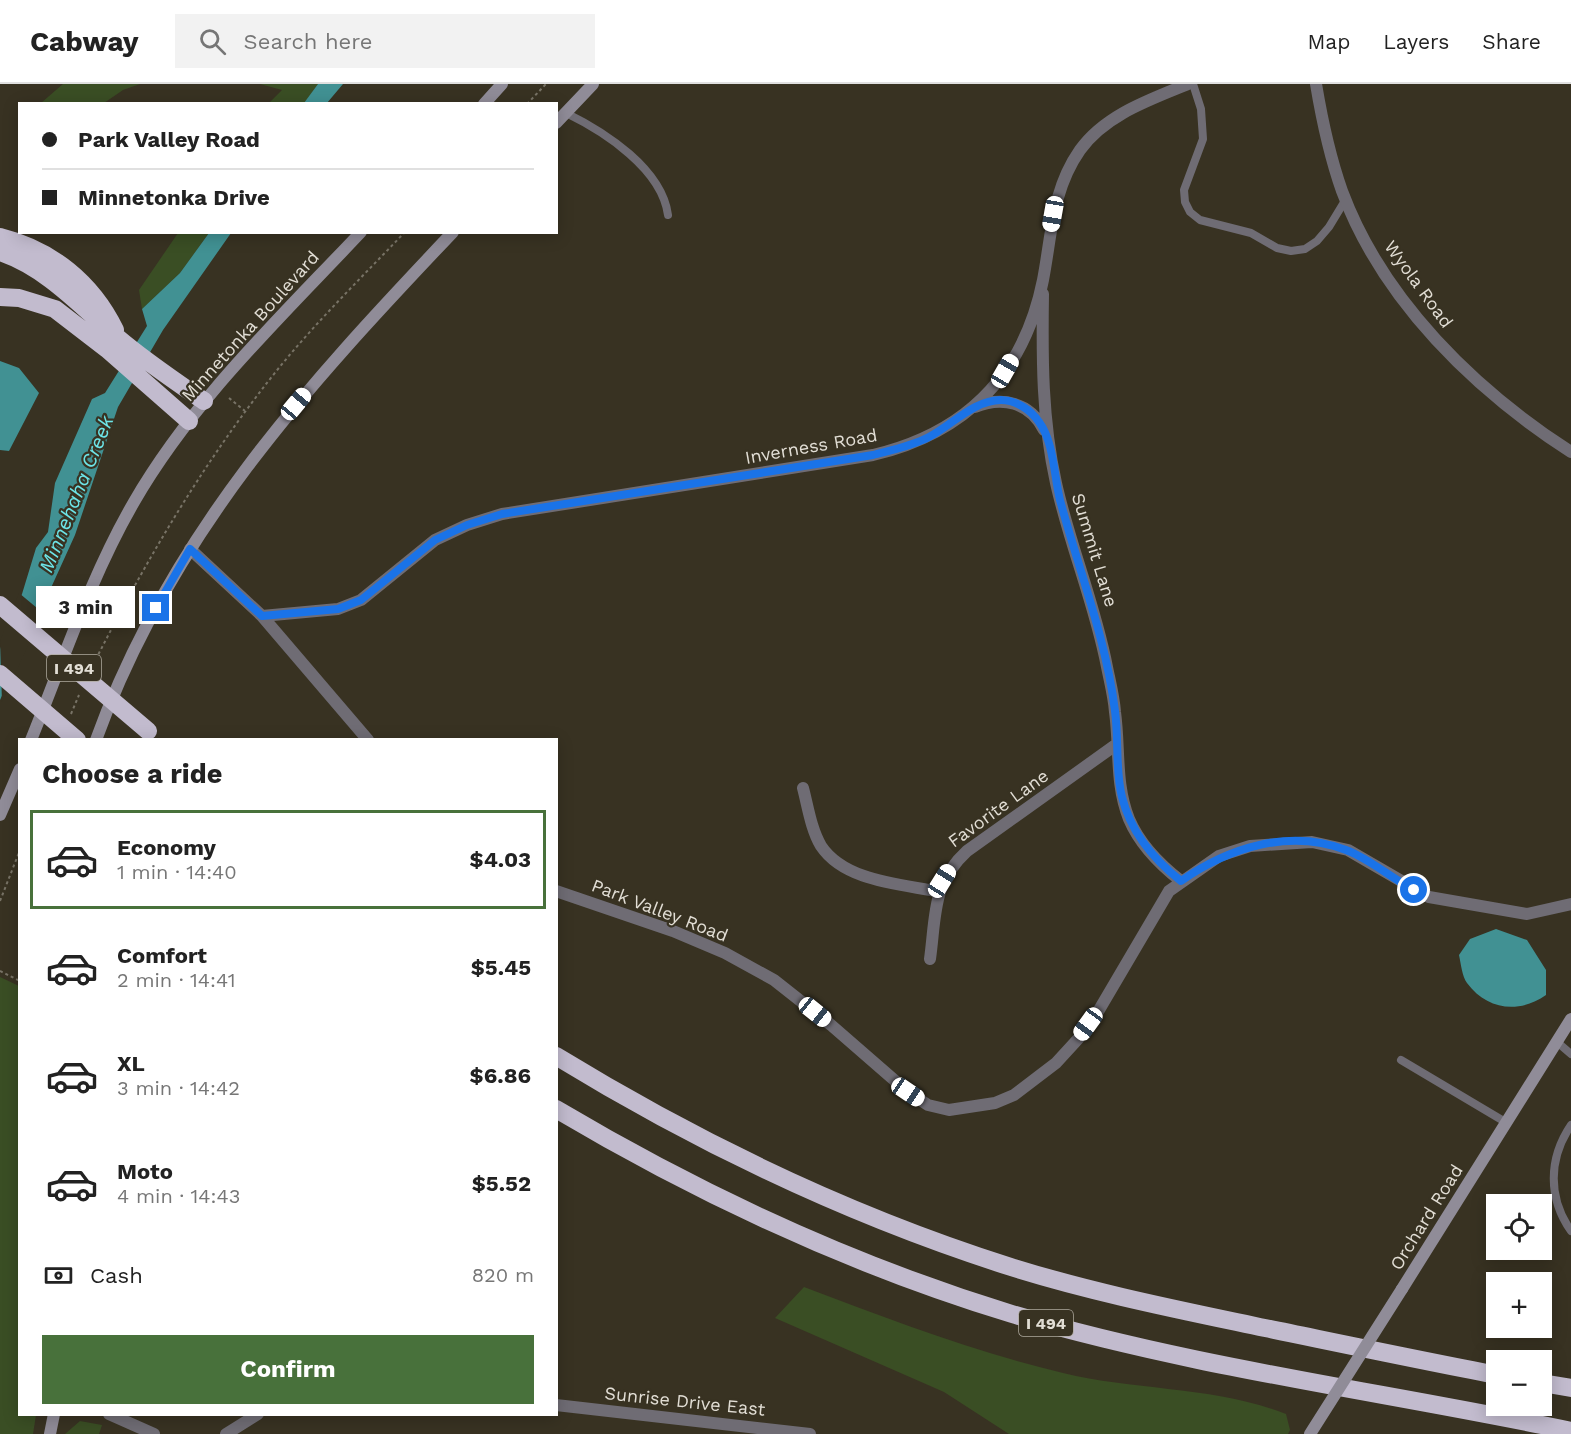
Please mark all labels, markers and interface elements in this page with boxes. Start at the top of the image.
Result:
search box [175,14,595,68]
text: Cabway [30,25,139,58]
icon: search [196,25,229,58]
text: Search here [244,29,373,54]
text: Map [1307,29,1350,54]
text: Layers [1383,29,1449,54]
text: Share [1482,29,1541,54]
text: Park Valley Road [78,127,260,152]
text: Minnetonka Drive [78,185,270,210]
car [1041,195,1065,233]
street label: Wyola Road [1380,236,1458,332]
street label: Minnetonka Boulevard [177,247,323,405]
car [988,351,1022,391]
car [278,384,314,424]
water label: Minnehaha Creek [34,411,119,576]
street label: Inverness Road [743,424,879,468]
street label: Summit Lane [1068,491,1122,609]
callout: 3 min [36,587,135,629]
route end [142,594,169,621]
text: 3 min [58,595,113,619]
road number: I 494 [47,655,101,681]
text: Choose a ride [42,758,222,790]
street label: Favorite Lane [944,765,1052,851]
icon: car [45,833,99,887]
text: Economy [117,835,216,860]
text: $4.03 [470,847,531,872]
text: 1 min · 14:40 [117,860,237,884]
car [925,861,959,901]
street label: Park Valley Road [589,874,731,946]
route start [1400,876,1427,903]
icon: car [45,941,99,995]
text: Comfort [117,943,207,968]
text: $5.45 [471,955,531,980]
text: 2 min · 14:41 [117,968,236,992]
car [795,994,835,1030]
car [1070,1004,1106,1044]
icon: car [45,1049,99,1103]
text: XL [117,1051,145,1076]
text: $6.86 [470,1063,531,1088]
car [888,1074,928,1110]
text: 3 min · 14:42 [117,1076,240,1100]
icon: car [45,1157,99,1211]
text: Moto [117,1159,173,1184]
street label: Orchard Road [1385,1160,1467,1274]
text: $5.52 [472,1171,531,1196]
text: 4 min · 14:43 [117,1184,240,1208]
map controls [1486,1194,1552,1416]
button: locate [1486,1194,1552,1260]
icon: cash [42,1259,75,1292]
text: Cash [90,1263,143,1288]
text: 820 m [472,1263,534,1287]
button: + [1486,1272,1552,1338]
road number: I 494 [1019,1310,1073,1336]
button: Confirm [42,1335,534,1404]
button: − [1486,1350,1552,1416]
street label: Sunrise Drive East [604,1382,767,1420]

